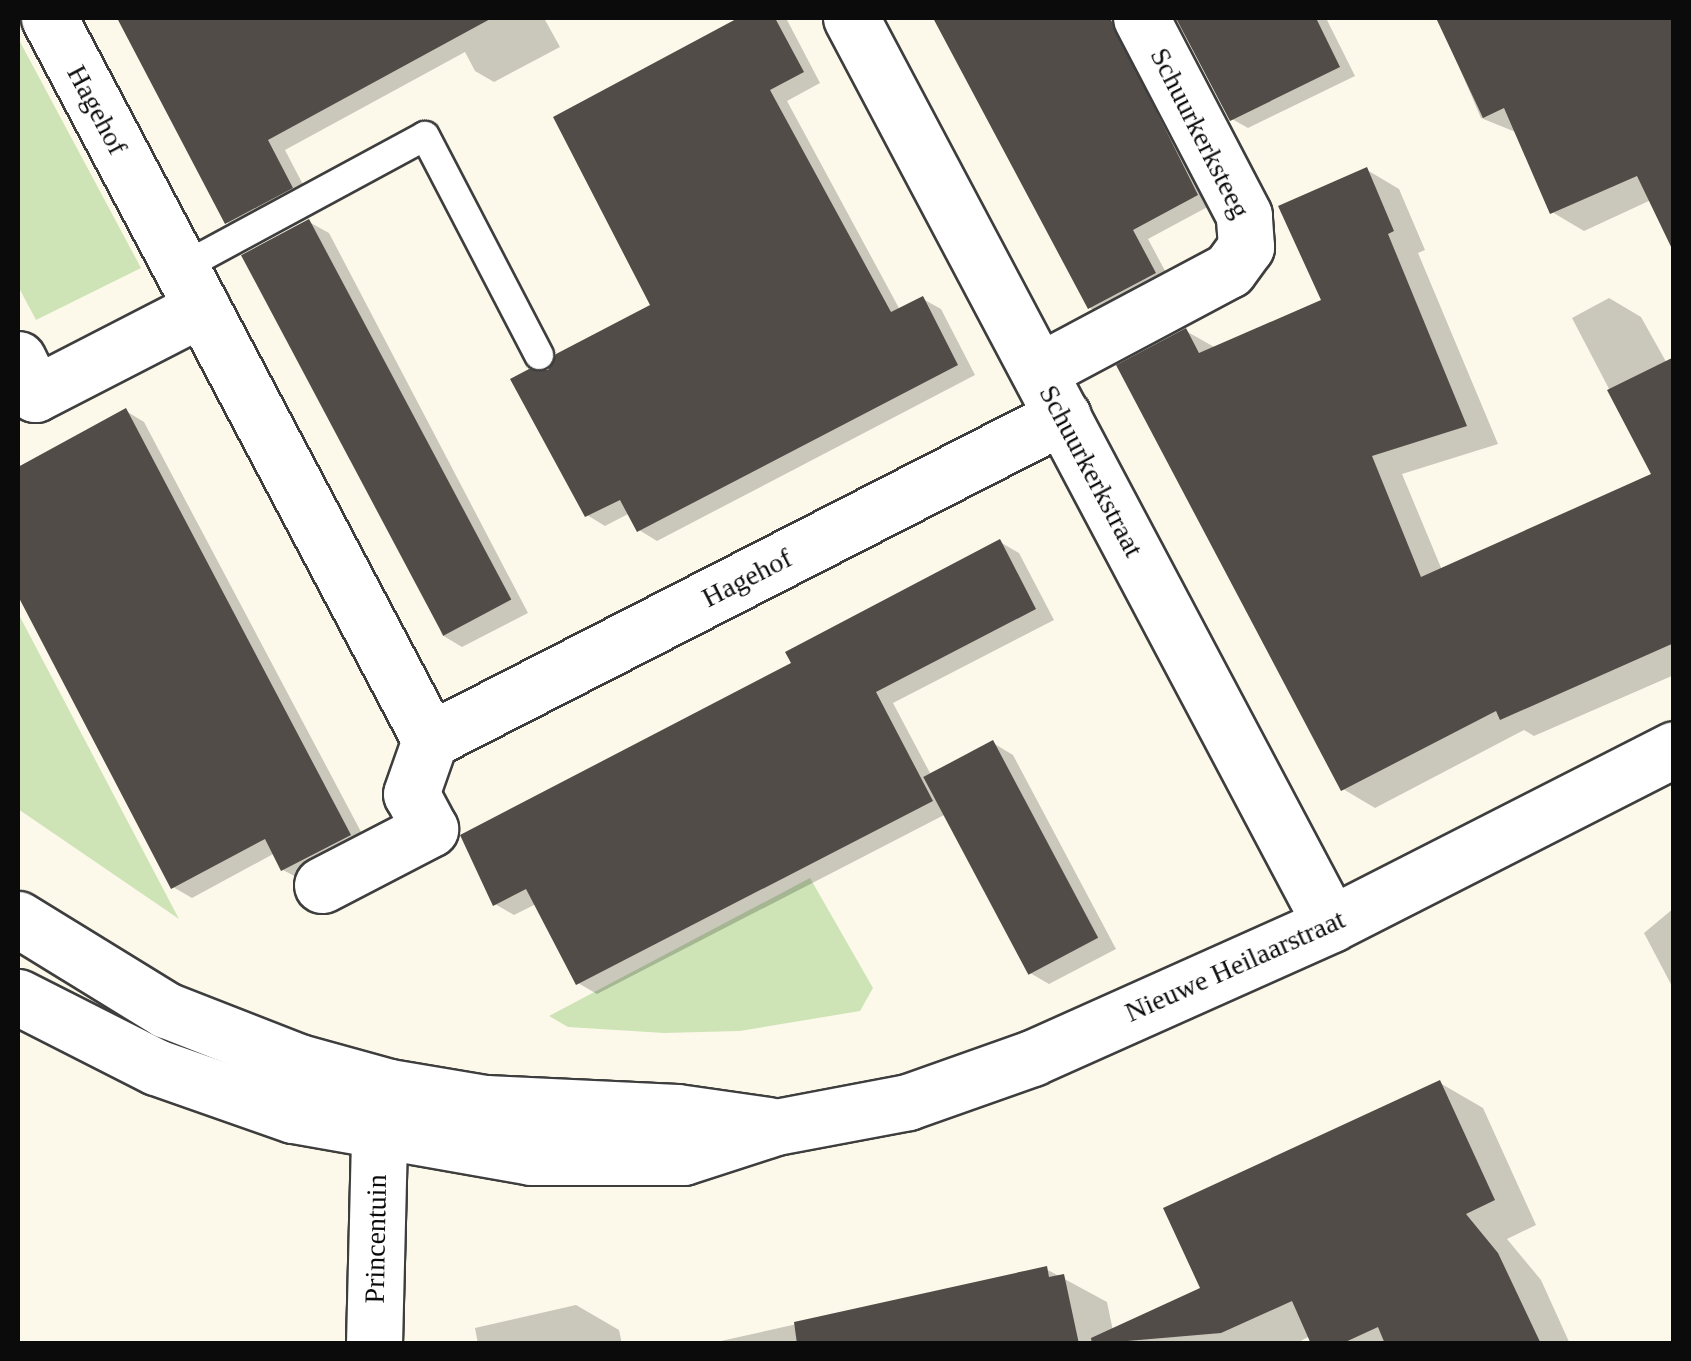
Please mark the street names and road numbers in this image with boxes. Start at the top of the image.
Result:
street label: Schuurkerksteeg [1143,42,1257,224]
street label: Hagehof [60,60,134,160]
street label: Schuurkerkstraat [1032,379,1150,563]
street label: Hagehof [696,541,798,615]
street label: Nieuwe Heilaarstraat [1120,902,1350,1030]
street label: Princentuin [358,1174,394,1304]

